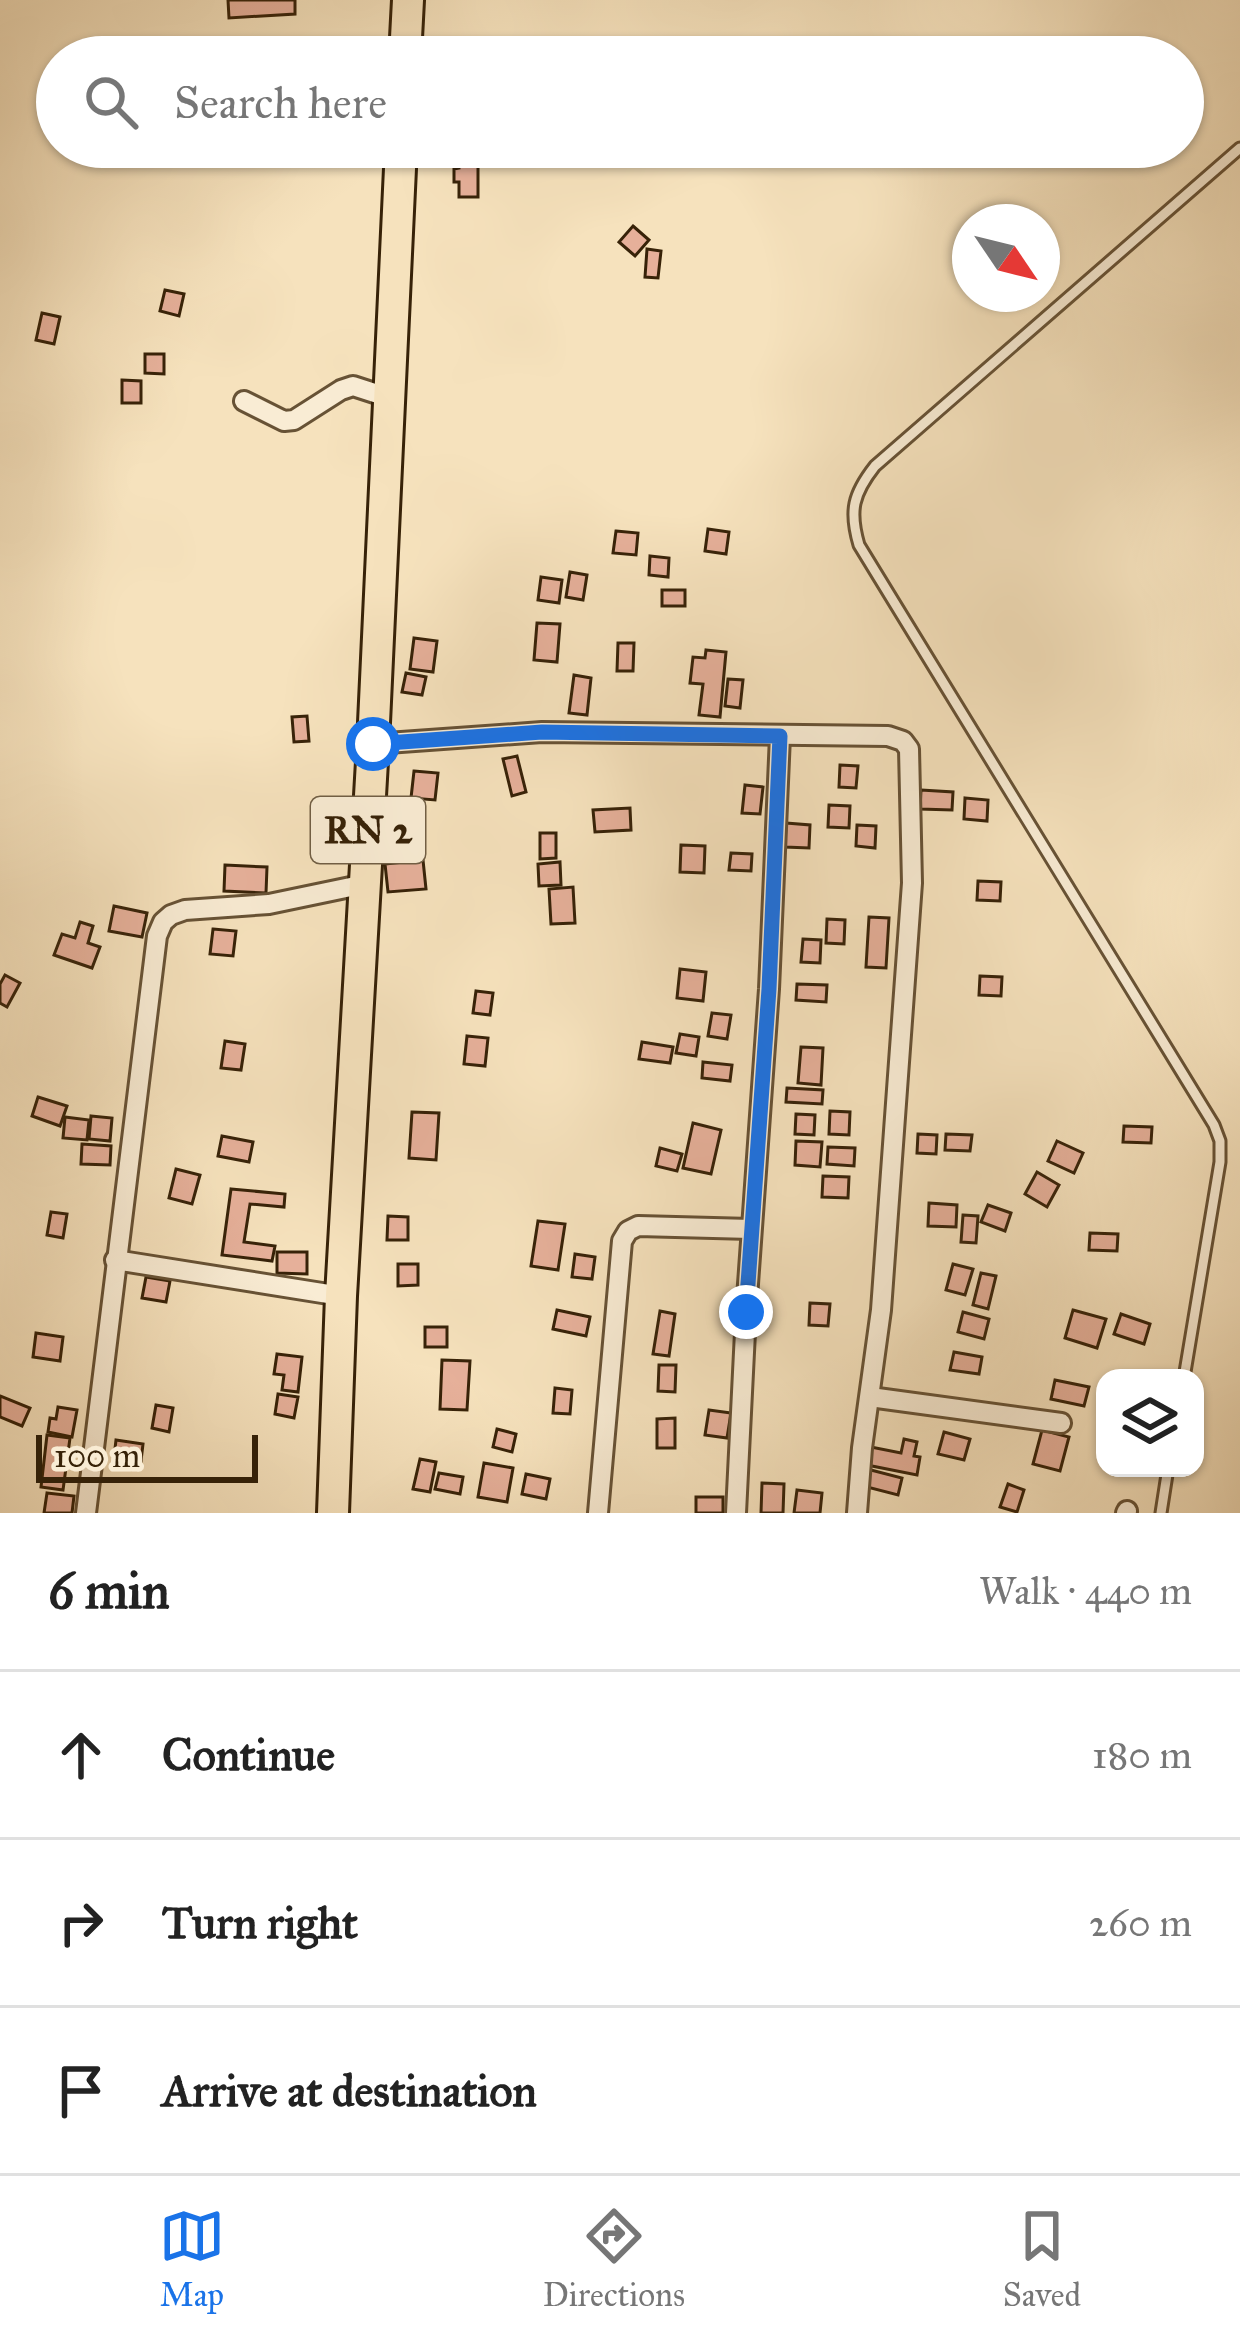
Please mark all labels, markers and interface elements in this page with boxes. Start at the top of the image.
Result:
search box [36,36,1204,168]
icon: search [78,69,144,135]
text: Search here [174,75,387,130]
north arrow [952,204,1060,312]
route start [346,717,400,771]
road number: RN 2 [311,797,425,863]
route end [719,1285,773,1339]
map controls [1096,1369,1204,1477]
button: layers [1096,1369,1204,1477]
scale bar [36,1429,258,1482]
text: 100 m [54,1436,140,1476]
text: 6 min [48,1560,170,1622]
text: Walk · 440 m [979,1567,1192,1615]
icon: ahead [48,1722,114,1788]
text: Continue [162,1727,335,1782]
text: 180 m [1092,1731,1192,1779]
icon: right [48,1890,114,1956]
text: Turn right [162,1895,358,1950]
text: 260 m [1089,1899,1192,1947]
icon: arrive [48,2058,114,2124]
text: Arrive at destination [162,2063,537,2118]
tab: Map [159,2203,225,2315]
tab: Directions [543,2203,685,2315]
tab: Saved [1003,2203,1081,2315]

